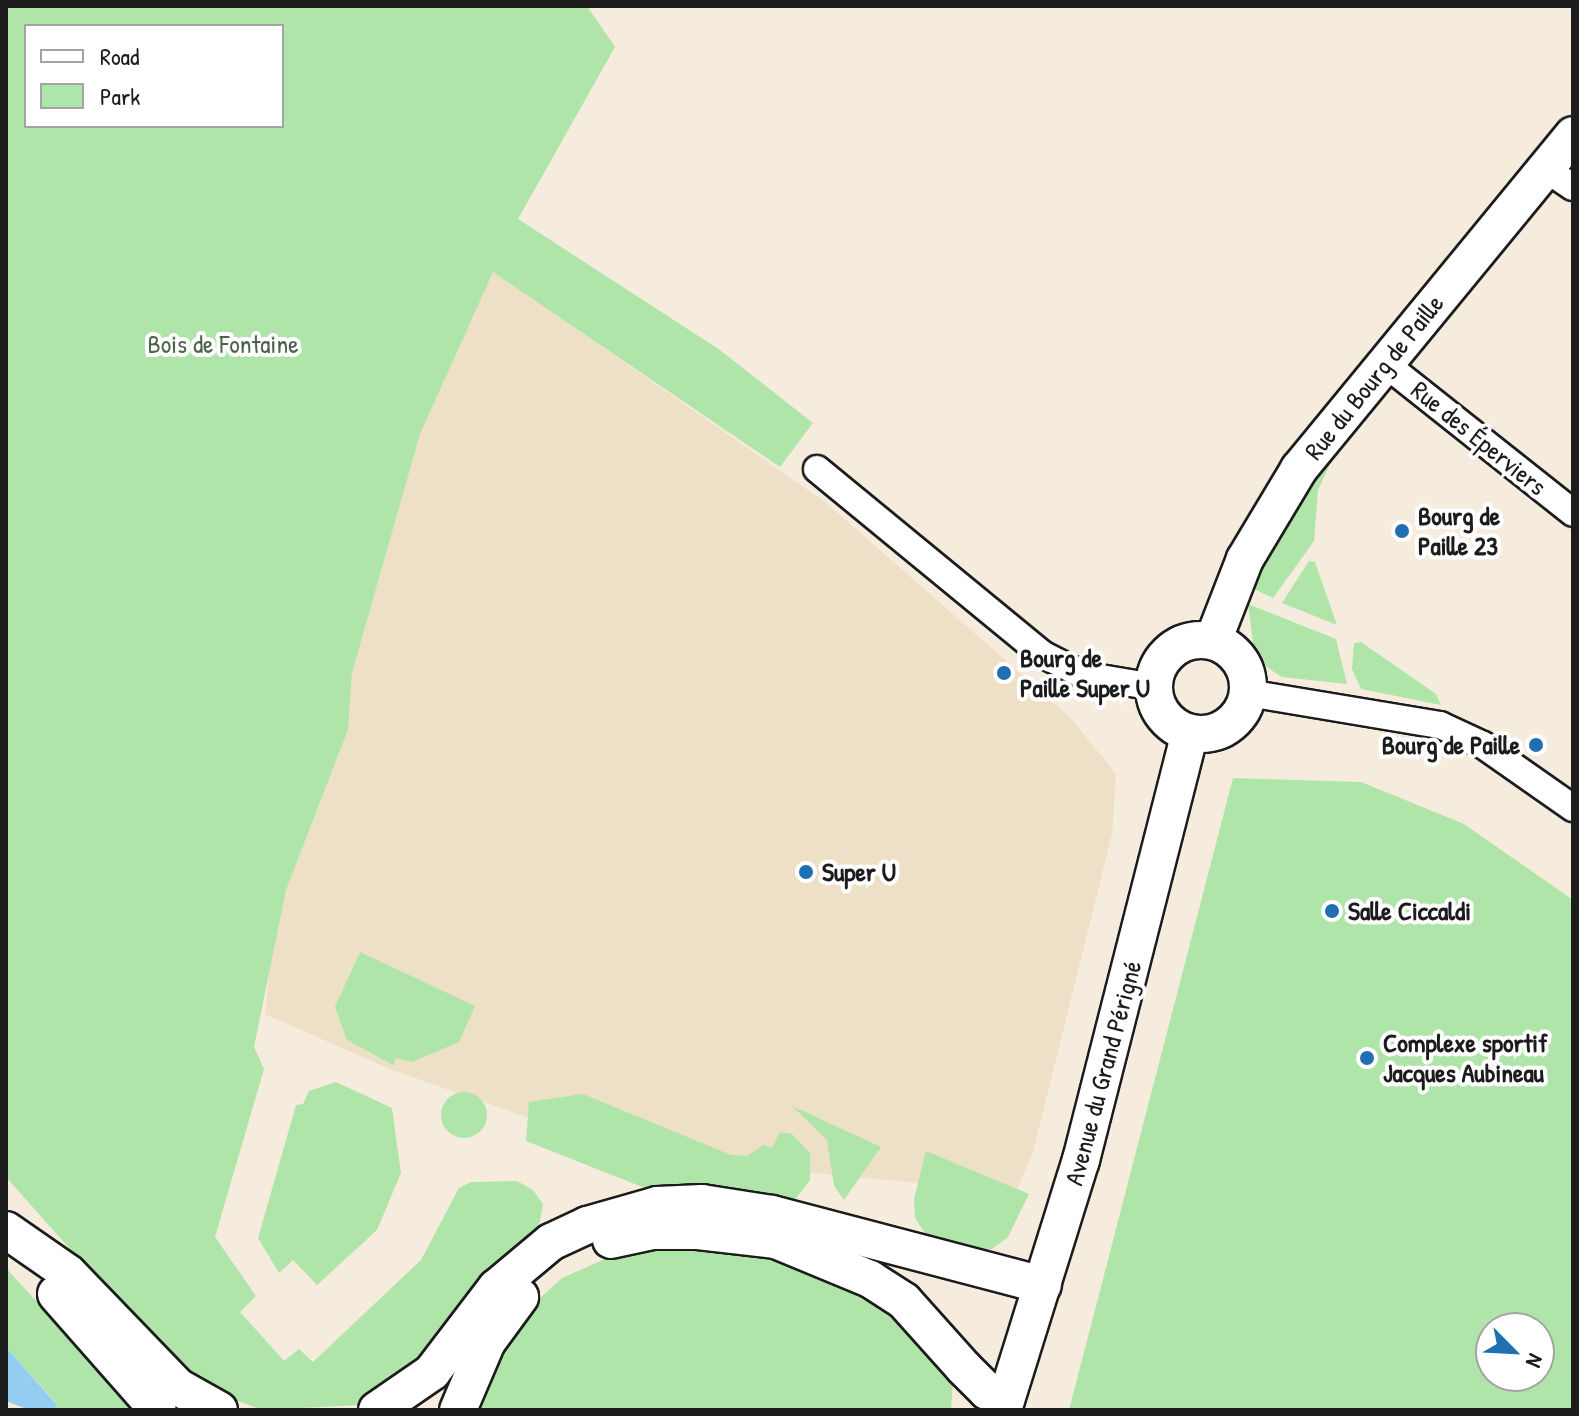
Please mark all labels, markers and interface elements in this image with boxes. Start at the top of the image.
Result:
legend [24,24,284,128]
text: Road [100,40,139,72]
text: Park [100,80,140,112]
street label: Rue du Bourg de Paille [1298,288,1450,466]
park label: Bois de Fontaine [148,328,298,360]
street label: Rue des Éperviers [1405,374,1553,502]
place label: Bourg de Paille 23 [1418,500,1500,562]
marker: Bourg de Paille 23 [1393,522,1411,540]
place label: Bourg de Paille Super U [1020,642,1150,704]
marker: Bourg de Paille Super U [995,664,1013,682]
place label: Bourg de Paille [1382,729,1520,761]
marker: Bourg de Paille [1527,736,1545,754]
place label: Super U [822,856,896,888]
marker: Super U [797,863,815,881]
place label: Salle Ciccaldi [1348,895,1471,927]
marker: Salle Ciccaldi [1323,902,1341,920]
street label: Avenue du Grand Périgné [1058,957,1148,1189]
place label: Complexe sportif Jacques Aubineau [1383,1027,1548,1088]
marker: Complexe sportif Jacques Aubineau [1358,1049,1376,1067]
north arrow [1475,1312,1555,1392]
text: N [1519,1349,1551,1372]

